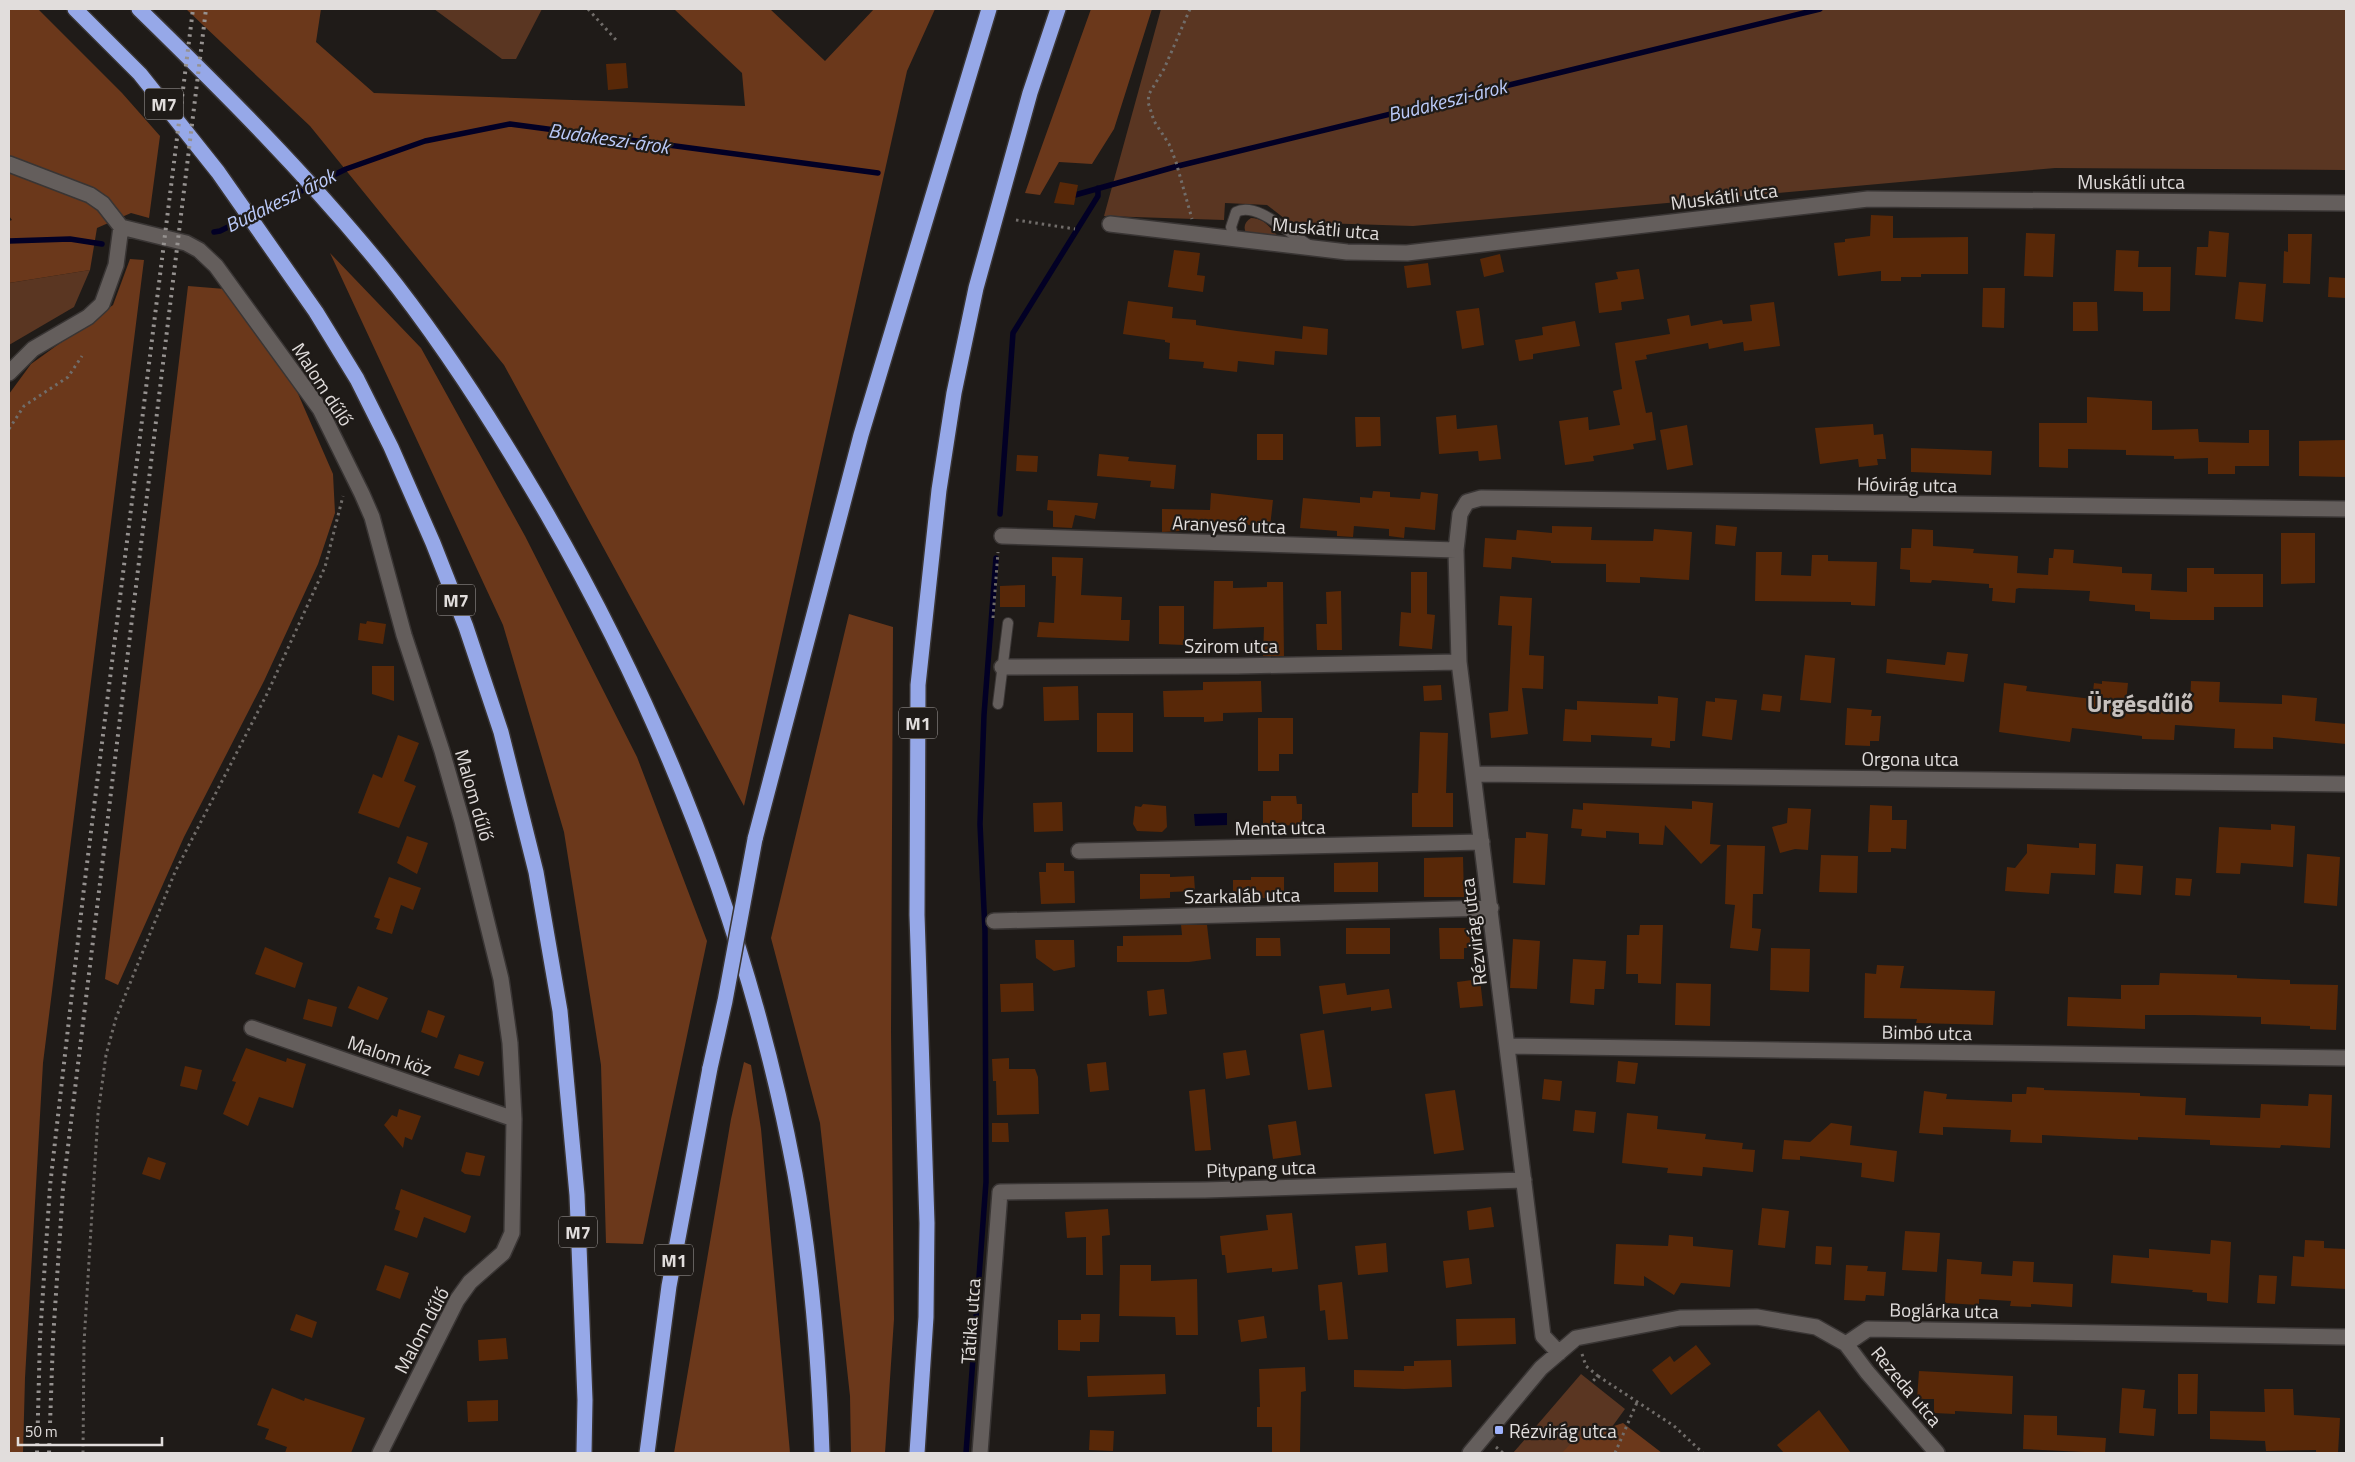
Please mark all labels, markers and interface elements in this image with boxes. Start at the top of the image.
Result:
water label: Budakeszi-árok [1384,70,1512,130]
road number: M7 [145,88,183,120]
water label: Budakeszi-árok [546,114,674,162]
water label: Budakeszi árok [219,159,342,240]
street label: Muskátli utca [2077,167,2185,196]
street label: Muskátli utca [1669,175,1780,217]
street label: Muskátli utca [1271,209,1381,247]
street label: Malom dűlő [285,336,361,432]
street label: Hóvirág utca [1857,469,1958,499]
street label: Aranyeső utca [1172,508,1287,540]
road number: M7 [437,584,475,616]
street label: Szirom utca [1184,631,1279,660]
district label: Ürgésdűlő [2087,685,2193,721]
road number: M1 [899,708,937,738]
street label: Orgona utca [1861,744,1959,773]
street label: Malom dűlő [448,746,502,844]
street label: Menta utca [1234,812,1326,842]
street label: Rézvirág utca [1452,876,1494,987]
street label: Szarkaláb utca [1184,879,1301,911]
street label: Bimbó utca [1881,1017,1973,1047]
street label: Malom köz [344,1027,436,1083]
street label: Pitypang utca [1206,1152,1317,1184]
road number: M7 [559,1216,597,1248]
road number: M1 [655,1244,693,1276]
street label: Tátika utca [953,1277,987,1365]
street label: Malom dűlő [386,1281,456,1379]
street label: Boglárka utca [1889,1295,1999,1325]
street label: Rezeda utca [1865,1339,1950,1433]
scale bar [18,1414,161,1446]
place label: Rézvirág utca [1509,1416,1617,1445]
text: 50 m [25,1420,58,1443]
marker: Rézvirág utca [1493,1424,1505,1436]

